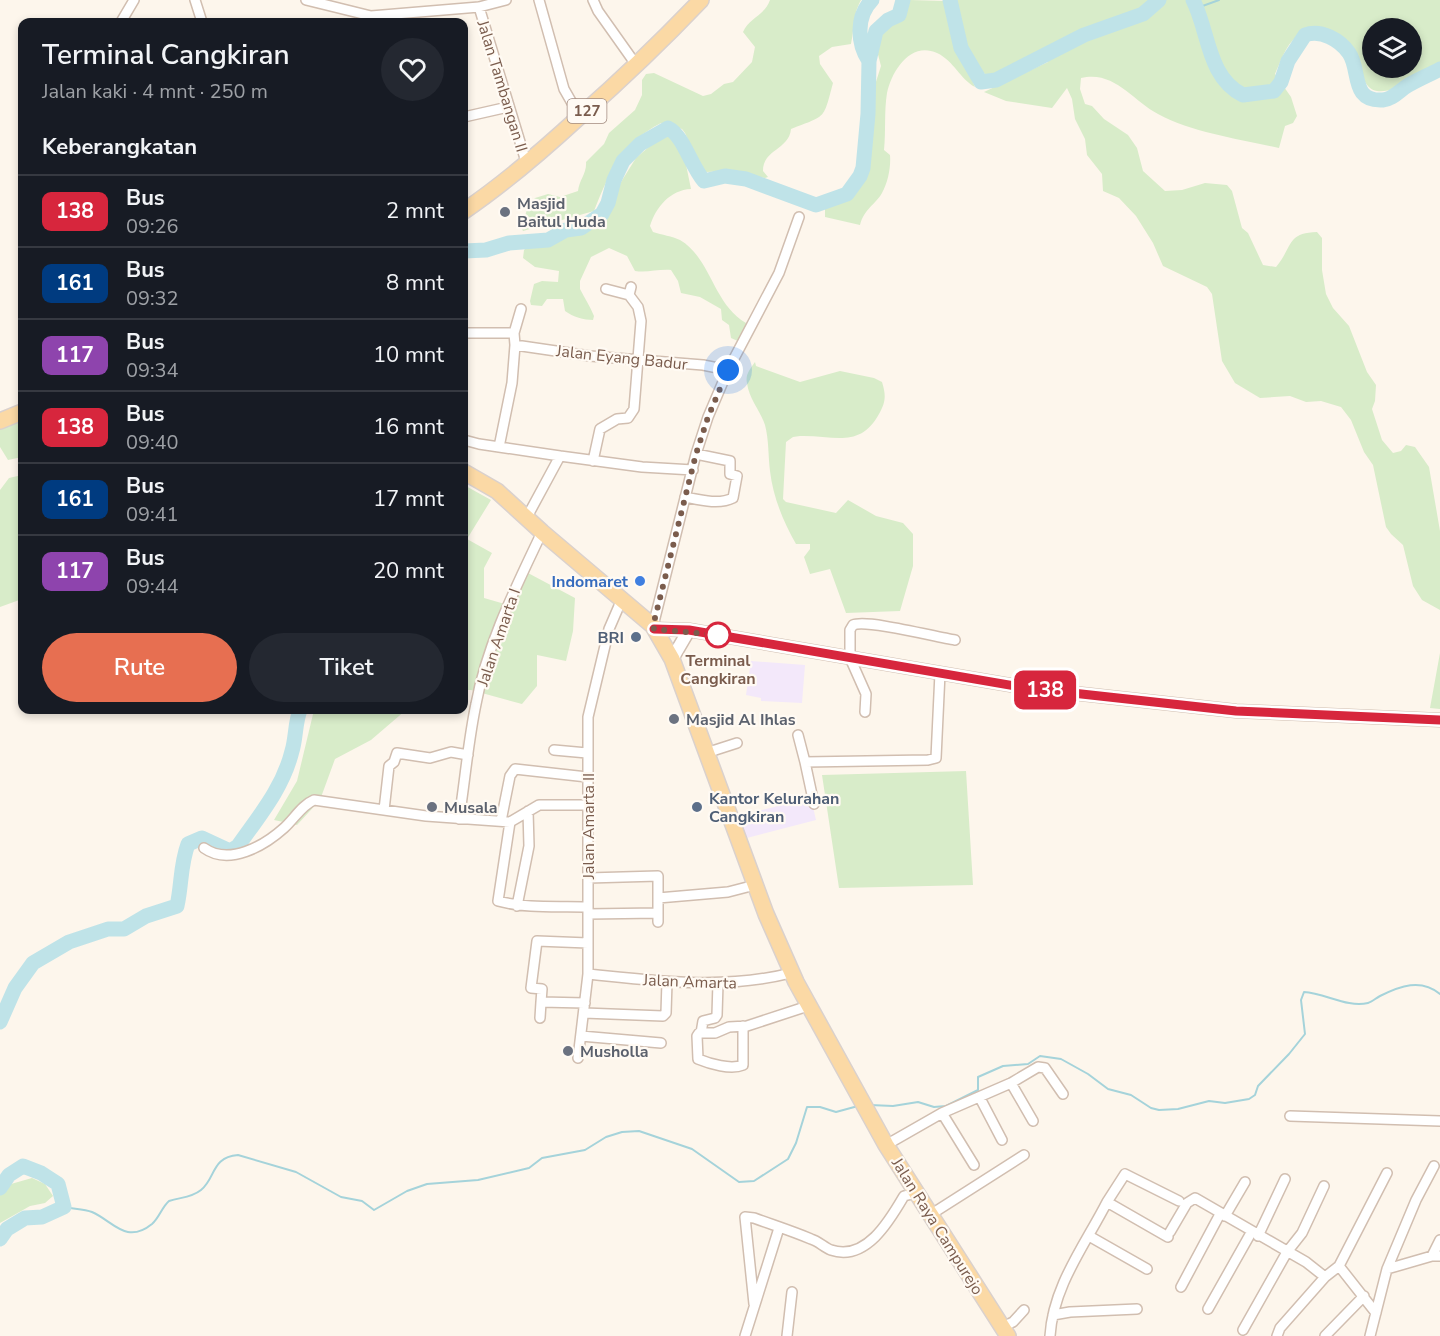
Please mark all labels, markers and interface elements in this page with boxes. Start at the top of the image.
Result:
street label: Jalan Tambangan II [471,17,533,155]
map controls [1362,18,1422,78]
button: layers [1362,18,1422,78]
text: Terminal Cangkiran [42,36,290,74]
button: heart [381,38,444,101]
text: Jalan kaki · 4 mnt · 250 m [42,78,268,105]
road number: 127 [568,99,606,123]
text: Keberangkatan [42,132,197,162]
text: Bus [126,183,165,213]
place label: Masjid Baitul Huda [517,193,606,233]
text: 2 mnt [386,196,444,226]
text: 138 [56,197,94,225]
marker: Masjid Baitul Huda [498,205,512,219]
text: 09:26 [126,213,179,240]
text: Bus [126,255,165,285]
text: 8 mnt [386,268,444,298]
text: 161 [56,269,94,297]
text: 09:32 [126,285,179,312]
text: Bus [126,327,165,357]
text: 10 mnt [373,340,444,370]
street label: Jalan Eyang Badur [554,340,689,376]
text: 117 [56,341,94,369]
your location [713,355,743,385]
text: 09:34 [126,357,179,384]
text: Bus [126,399,165,429]
text: 16 mnt [373,412,444,442]
text: 138 [56,413,94,441]
text: 09:40 [126,429,179,456]
text: Bus [126,471,165,501]
text: 17 mnt [373,484,444,514]
text: 161 [56,485,94,513]
text: 09:41 [126,501,179,528]
text: Bus [126,543,165,573]
text: 20 mnt [373,556,444,586]
text: 117 [56,557,94,585]
place label: Indomaret [552,571,629,593]
text: 09:44 [126,573,179,600]
marker: Indomaret [633,574,647,588]
street label: Jalan Amarta I [472,585,526,690]
marker: Terminal Cangkiran [705,622,731,648]
place label: BRI [598,627,624,649]
marker: BRI [629,630,643,644]
button: Rute [42,633,237,702]
button: Tiket [249,633,444,702]
place label: Terminal Cangkiran [680,650,756,690]
line badge: 138 [1010,670,1080,710]
text: 138 [1026,676,1064,704]
place label: Masjid Al Ihlas [686,709,796,731]
marker: Masjid Al Ihlas [667,712,681,726]
street label: Jalan Amarta II [578,773,600,880]
place label: Kantor Kelurahan Cangkiran [709,788,839,828]
place label: Musala [444,797,498,819]
marker: Musala [425,800,439,814]
marker: Kantor Kelurahan Cangkiran [690,800,704,814]
street label: Jalan Amarta [642,969,737,995]
place label: Musholla [580,1041,649,1063]
marker: Musholla [561,1044,575,1058]
street label: Jalan Raya Campurejo [886,1153,988,1299]

